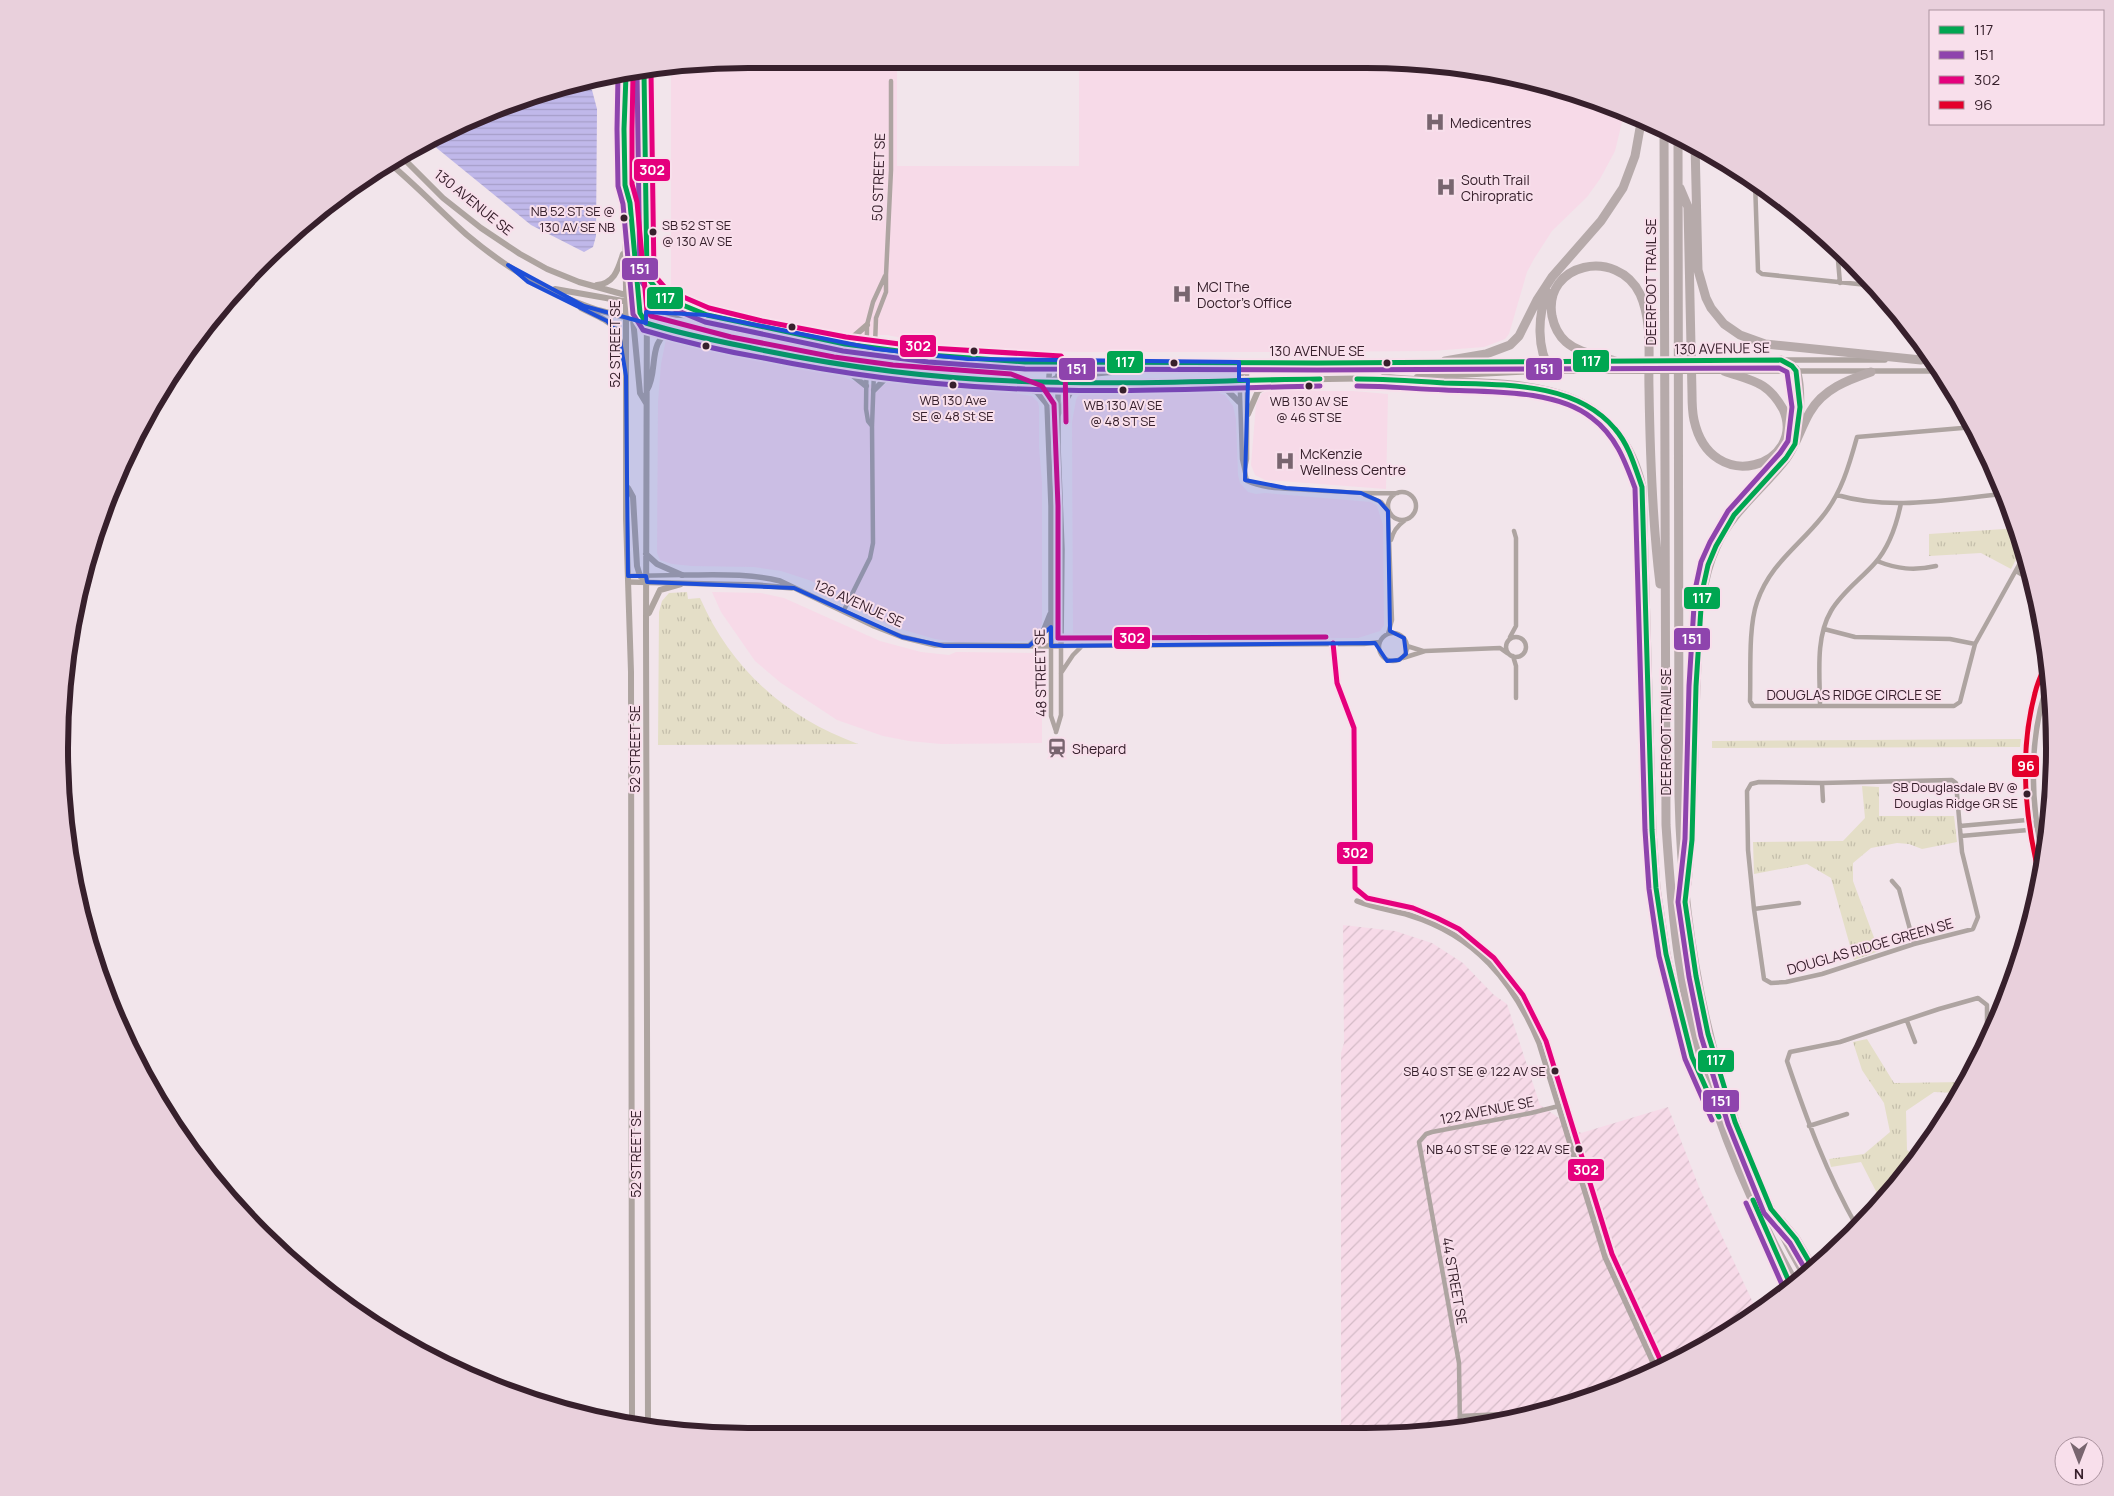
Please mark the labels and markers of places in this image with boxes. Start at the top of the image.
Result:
hospital icon: Medicentres [1424,111,1446,133]
place label: Medicentres [1450,113,1531,132]
place label: South Trail Chiropratic [1461,170,1533,205]
hospital icon: South Trail Chiropratic [1435,176,1457,198]
place label: NB 52 ST SE @ 130 AV SE NB [531,202,615,236]
marker: NB 52 ST SE @ 130 AV SE NB [619,213,629,223]
place label: SB 52 ST SE @ 130 AV SE [662,216,732,250]
marker: SB 52 ST SE @ 130 AV SE [648,227,658,237]
place label: MCI The Doctor's Office [1197,277,1292,312]
hospital icon: MCI The Doctor's Office [1171,283,1193,305]
unlabelled marker [787,322,797,332]
unlabelled marker [701,341,711,351]
unlabelled marker [969,346,979,356]
unlabelled marker [1169,358,1179,368]
unlabelled marker [1382,358,1392,368]
marker: WB 130 Ave SE @ 48 St SE [948,380,958,390]
marker: WB 130 AV SE @ 46 ST SE [1304,381,1314,391]
marker: WB 130 AV SE @ 48 ST SE [1118,385,1128,395]
place label: WB 130 Ave SE @ 48 St SE [912,391,994,425]
place label: WB 130 AV SE @ 46 ST SE [1270,392,1348,426]
place label: WB 130 AV SE @ 48 ST SE [1084,396,1162,430]
place label: McKenzie Wellness Centre [1300,444,1406,479]
hospital icon: McKenzie Wellness Centre [1274,450,1296,472]
station icon: Shepard [1046,737,1068,759]
place label: Shepard [1072,739,1126,758]
place label: SB Douglasdale BV @ Douglas Ridge GR SE [1893,778,2018,812]
marker: SB Douglasdale BV @ Douglas Ridge GR SE [2022,789,2032,799]
place label: SB 40 ST SE @ 122 AV SE [1403,1062,1546,1080]
marker: SB 40 ST SE @ 122 AV SE [1550,1066,1560,1076]
place label: NB 40 ST SE @ 122 AV SE [1426,1140,1570,1158]
marker: NB 40 ST SE @ 122 AV SE [1574,1144,1584,1154]

